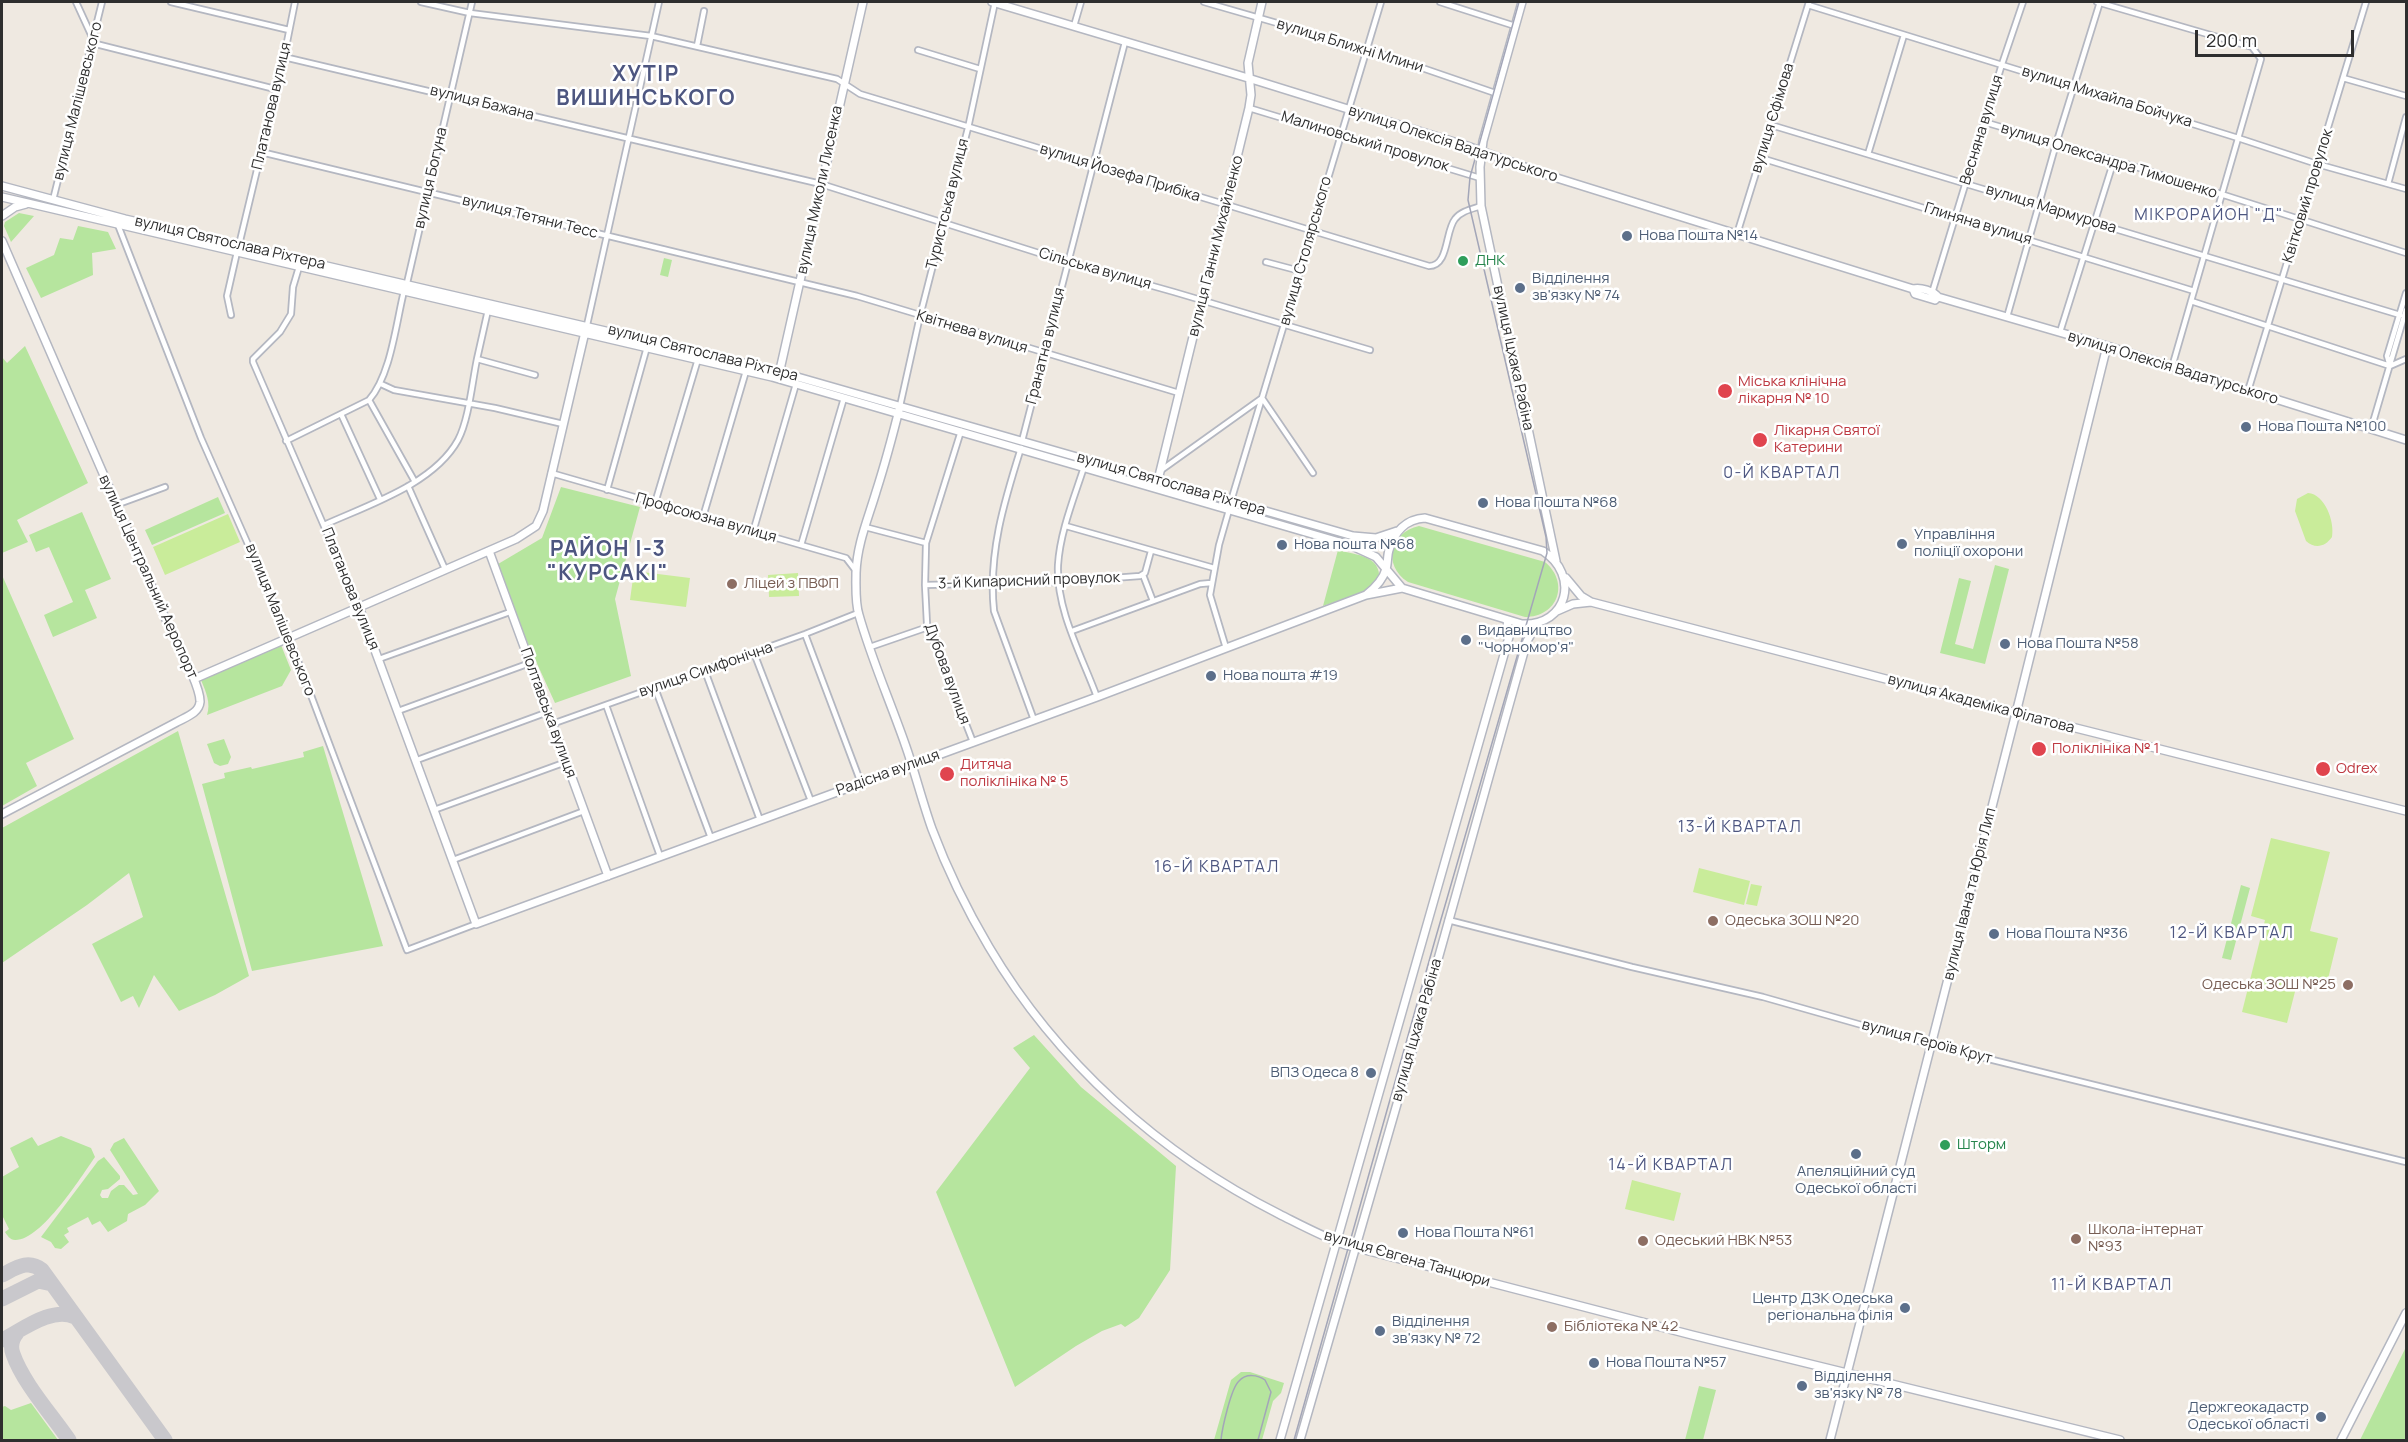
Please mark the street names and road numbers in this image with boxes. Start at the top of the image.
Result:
street label: вулиця Ближні Млини [1274,15,1426,77]
street label: вулиця Малішевського [50,20,106,182]
street label: Платанова вулиця [249,40,295,172]
street label: вулиця Єфімова [1748,61,1798,175]
street label: вулиця Михайла Бойчука [2020,62,2194,132]
street label: Весняна вулиця [1957,73,2007,187]
street label: вулиця Бажана [428,81,536,125]
street label: вулиця Олексія Вадатурського [1346,102,1560,186]
street label: вулиця Миколи Лисенка [793,104,847,276]
street label: Малиновський провулок [1279,108,1451,176]
street label: вулиця Олександра Тимошенко [1999,119,2219,203]
street label: вулиця Богуна [411,126,451,230]
street label: Квітковий провулок [2279,127,2337,265]
street label: Туристська вулиця [923,137,973,271]
street label: вулиця Йозефа Прибіка [1038,140,1202,206]
street label: вулиця Ганни Михайленко [1185,154,1247,338]
street label: вулиця Столярського [1276,174,1336,328]
street label: вулиця Мармурова [1984,181,2118,237]
street label: вулиця Тетяни Тесс [460,191,600,243]
street label: Глиняна вулиця [1922,199,2034,249]
street label: вулиця Святослава Ріхтера [133,212,327,274]
street label: Сільська вулиця [1037,244,1153,294]
street label: вулиця Іцхака Рабіна [1489,284,1537,432]
street label: Гранатна вулиця [1023,286,1069,406]
street label: Квітнева вулиця [914,307,1030,357]
street label: вулиця Святослава Ріхтера [606,321,800,385]
street label: вулиця Олексія Вадатурського [2066,327,2280,409]
street label: вулиця Святослава Ріхтера [1075,448,1267,520]
street label: вулиця Центральний Аеропорт [95,472,201,682]
street label: Профсоюзна вулиця [633,489,779,547]
street label: Платанова вулиця [317,525,383,653]
street label: вулиця Малішевського [241,541,319,699]
street label: 3-й Кипарисний провулок [938,569,1120,593]
street label: Дубова вулиця [920,621,974,727]
street label: вулиця Симфонічна [637,639,775,701]
street label: Полтавська вулиця [516,646,580,780]
street label: вулиця Академіка Філатова [1886,670,2076,738]
street label: Радісна вулиця [834,746,942,800]
street label: вулиця Івана та Юрія Лип [1940,806,2000,982]
street label: вулиця Іцхака Рабіна [1388,957,1446,1103]
street label: вулиця Героїв Крут [1860,1016,1994,1068]
street label: вулиця Євгена Танцюри [1322,1227,1492,1291]

